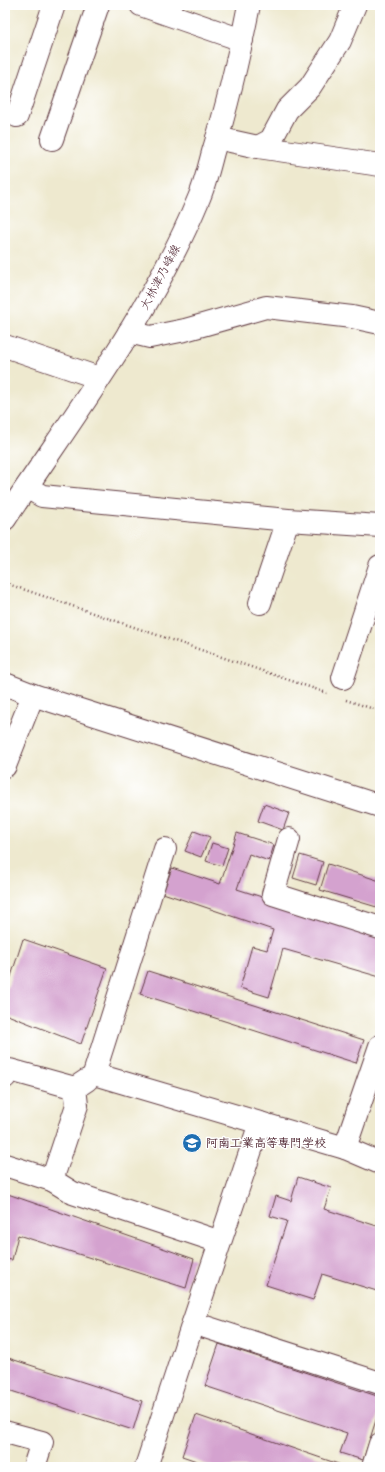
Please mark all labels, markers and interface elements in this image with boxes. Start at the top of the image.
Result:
street label: 大林津乃峰線 [134,241,184,313]
school or university icon: 阿南工業高等専門学校 [181,1132,203,1154]
place label: 阿南工業高等専門学校 [206,1133,326,1151]

